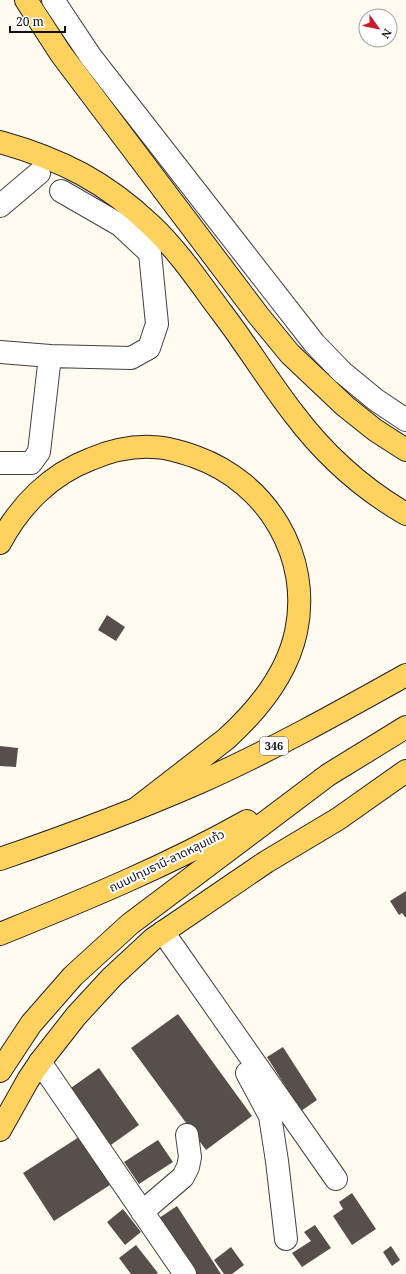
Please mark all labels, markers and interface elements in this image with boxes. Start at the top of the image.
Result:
scale bar [10,8,65,34]
north arrow [358,8,398,48]
text: 20 m [16,13,44,30]
text: N [378,26,395,42]
road number: 346 [260,737,288,755]
street label: ถนนปทุมธานี-ลาดหลุมแก้ว [106,825,228,896]

